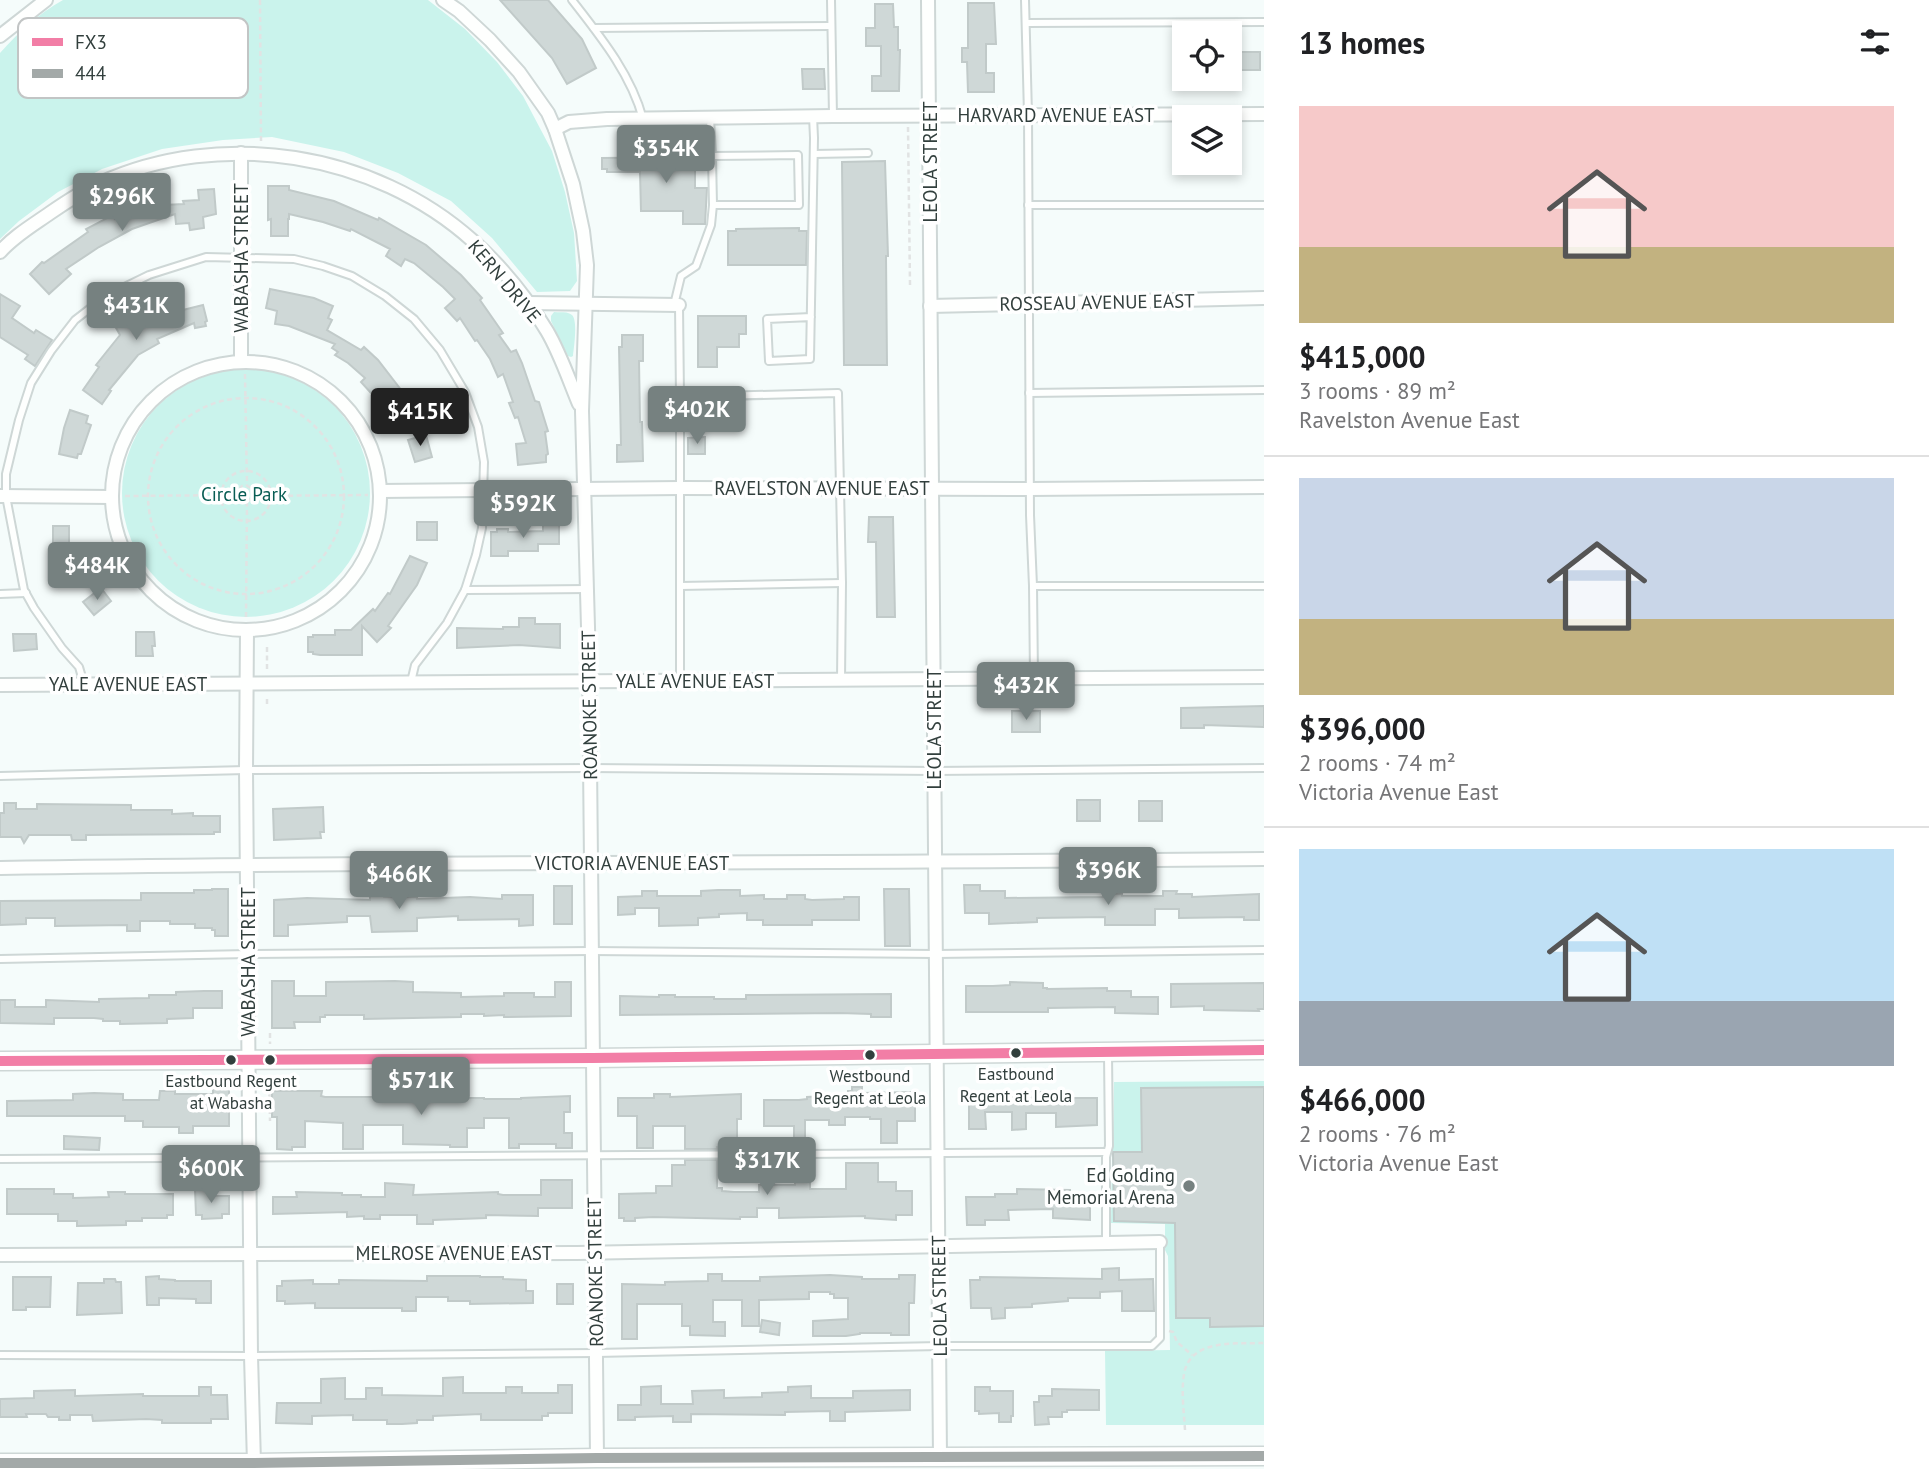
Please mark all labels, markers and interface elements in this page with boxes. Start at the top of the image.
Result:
legend [18,18,248,98]
map controls [1172,21,1242,175]
button: locate [1172,21,1242,91]
text: 13 homes [1299,23,1425,62]
icon: filters [1856,23,1894,61]
text: FX3 [75,30,107,54]
text: 444 [75,61,106,85]
street label: LEOLA STREET [918,101,942,223]
street label: HARVARD AVENUE EAST [957,103,1155,127]
button: layers [1172,105,1242,175]
pin: $354K [617,125,715,185]
text: $354K [633,133,699,162]
icon: home [1534,151,1660,277]
pin: $296K [73,174,171,233]
text: $296K [89,181,155,210]
street label: WABASHA STREET [229,183,253,333]
street label: KERN DRIVE [463,235,547,327]
pin: $431K [87,282,185,342]
street label: ROSSEAU AVENUE EAST [999,288,1195,316]
text: $431K [103,290,169,319]
text: $415,000 [1299,337,1426,376]
text: 3 rooms · 89 m² [1299,376,1456,405]
pin: $402K [648,386,746,446]
pin: $415K [371,388,469,448]
text: $402K [664,394,730,423]
text: $415K [387,396,453,425]
text: Ravelston Avenue East [1299,405,1520,434]
street label: RAVELSTON AVENUE EAST [714,476,930,500]
pin: $592K [474,480,572,540]
park label: Circle Park [201,482,287,506]
text: $592K [490,488,556,517]
icon: home [1534,523,1660,649]
pin: $484K [48,542,146,602]
text: $484K [64,550,130,579]
street label: ROANOKE STREET [576,630,602,780]
pin: $432K [977,662,1075,722]
street label: LEOLA STREET [922,668,946,790]
street label: YALE AVENUE EAST [616,669,775,693]
text: $432K [993,670,1059,699]
street label: YALE AVENUE EAST [49,672,208,696]
text: $396,000 [1299,709,1426,748]
text: 2 rooms · 74 m² [1299,748,1456,777]
text: Victoria Avenue East [1299,777,1498,806]
pin: $396K [1059,848,1157,907]
street label: VICTORIA AVENUE EAST [534,851,730,875]
pin: $466K [350,852,448,911]
text: $396K [1075,855,1141,884]
text: $466K [366,859,432,888]
street label: WABASHA STREET [236,887,260,1037]
icon: home [1534,894,1660,1020]
marker: Eastbound Regent at Leola [1009,1046,1023,1060]
marker: Westbound Regent at Leola [863,1048,877,1062]
marker: Eastbound Regent at Wabasha [224,1053,238,1067]
unlabelled marker [263,1053,277,1067]
pin: $571K [372,1058,470,1117]
place label: Eastbound Regent at Leola [960,1063,1072,1107]
text: $571K [388,1065,454,1094]
place label: Westbound Regent at Leola [814,1065,926,1109]
place label: Eastbound Regent at Wabasha [165,1070,297,1114]
text: $466,000 [1299,1080,1426,1119]
text: 2 rooms · 76 m² [1299,1119,1456,1148]
pin: $317K [718,1138,816,1197]
text: $317K [734,1145,800,1174]
pin: $600K [162,1146,260,1205]
text: Victoria Avenue East [1299,1148,1498,1177]
text: $600K [178,1153,244,1182]
place label: Ed Golding Memorial Arena [1047,1163,1175,1209]
marker: Ed Golding Memorial Arena [1181,1178,1197,1194]
street label: ROANOKE STREET [582,1197,608,1347]
street label: LEOLA STREET [926,1235,952,1357]
street label: MELROSE AVENUE EAST [356,1241,553,1265]

